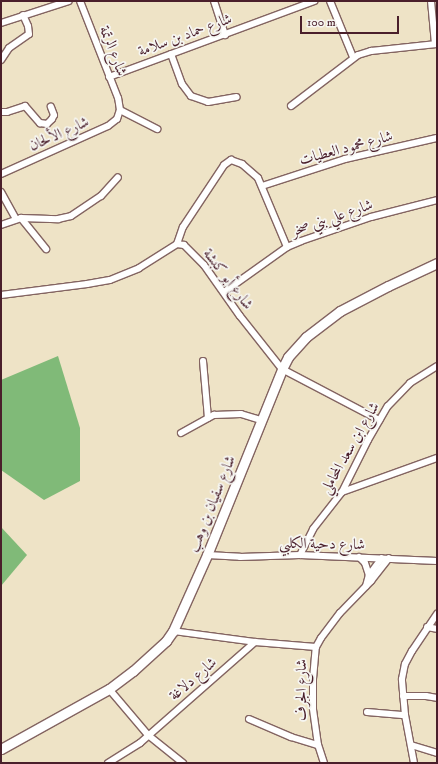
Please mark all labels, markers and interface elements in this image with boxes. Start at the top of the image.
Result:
scale bar [302,8,401,34]
street label: شارع حماد بن سلامة [136,10,234,60]
text: 100 m [307,15,336,30]
street label: شارع الرتمة [95,23,131,79]
street label: شارع الألحان [26,113,92,155]
street label: شارع محمود العطيات [297,127,395,169]
street label: شارع علي بني صخر [289,196,375,240]
street label: شارع أبو كبشة [199,245,257,313]
street label: شارع ابن سعد المحاملي [316,399,384,497]
street label: شارع سفيان بن وهب [184,453,240,555]
street label: شارع دحية الكلبي [279,534,365,554]
street label: شارع دلاغة [166,653,220,705]
street label: شارع الجرف [293,659,311,721]

